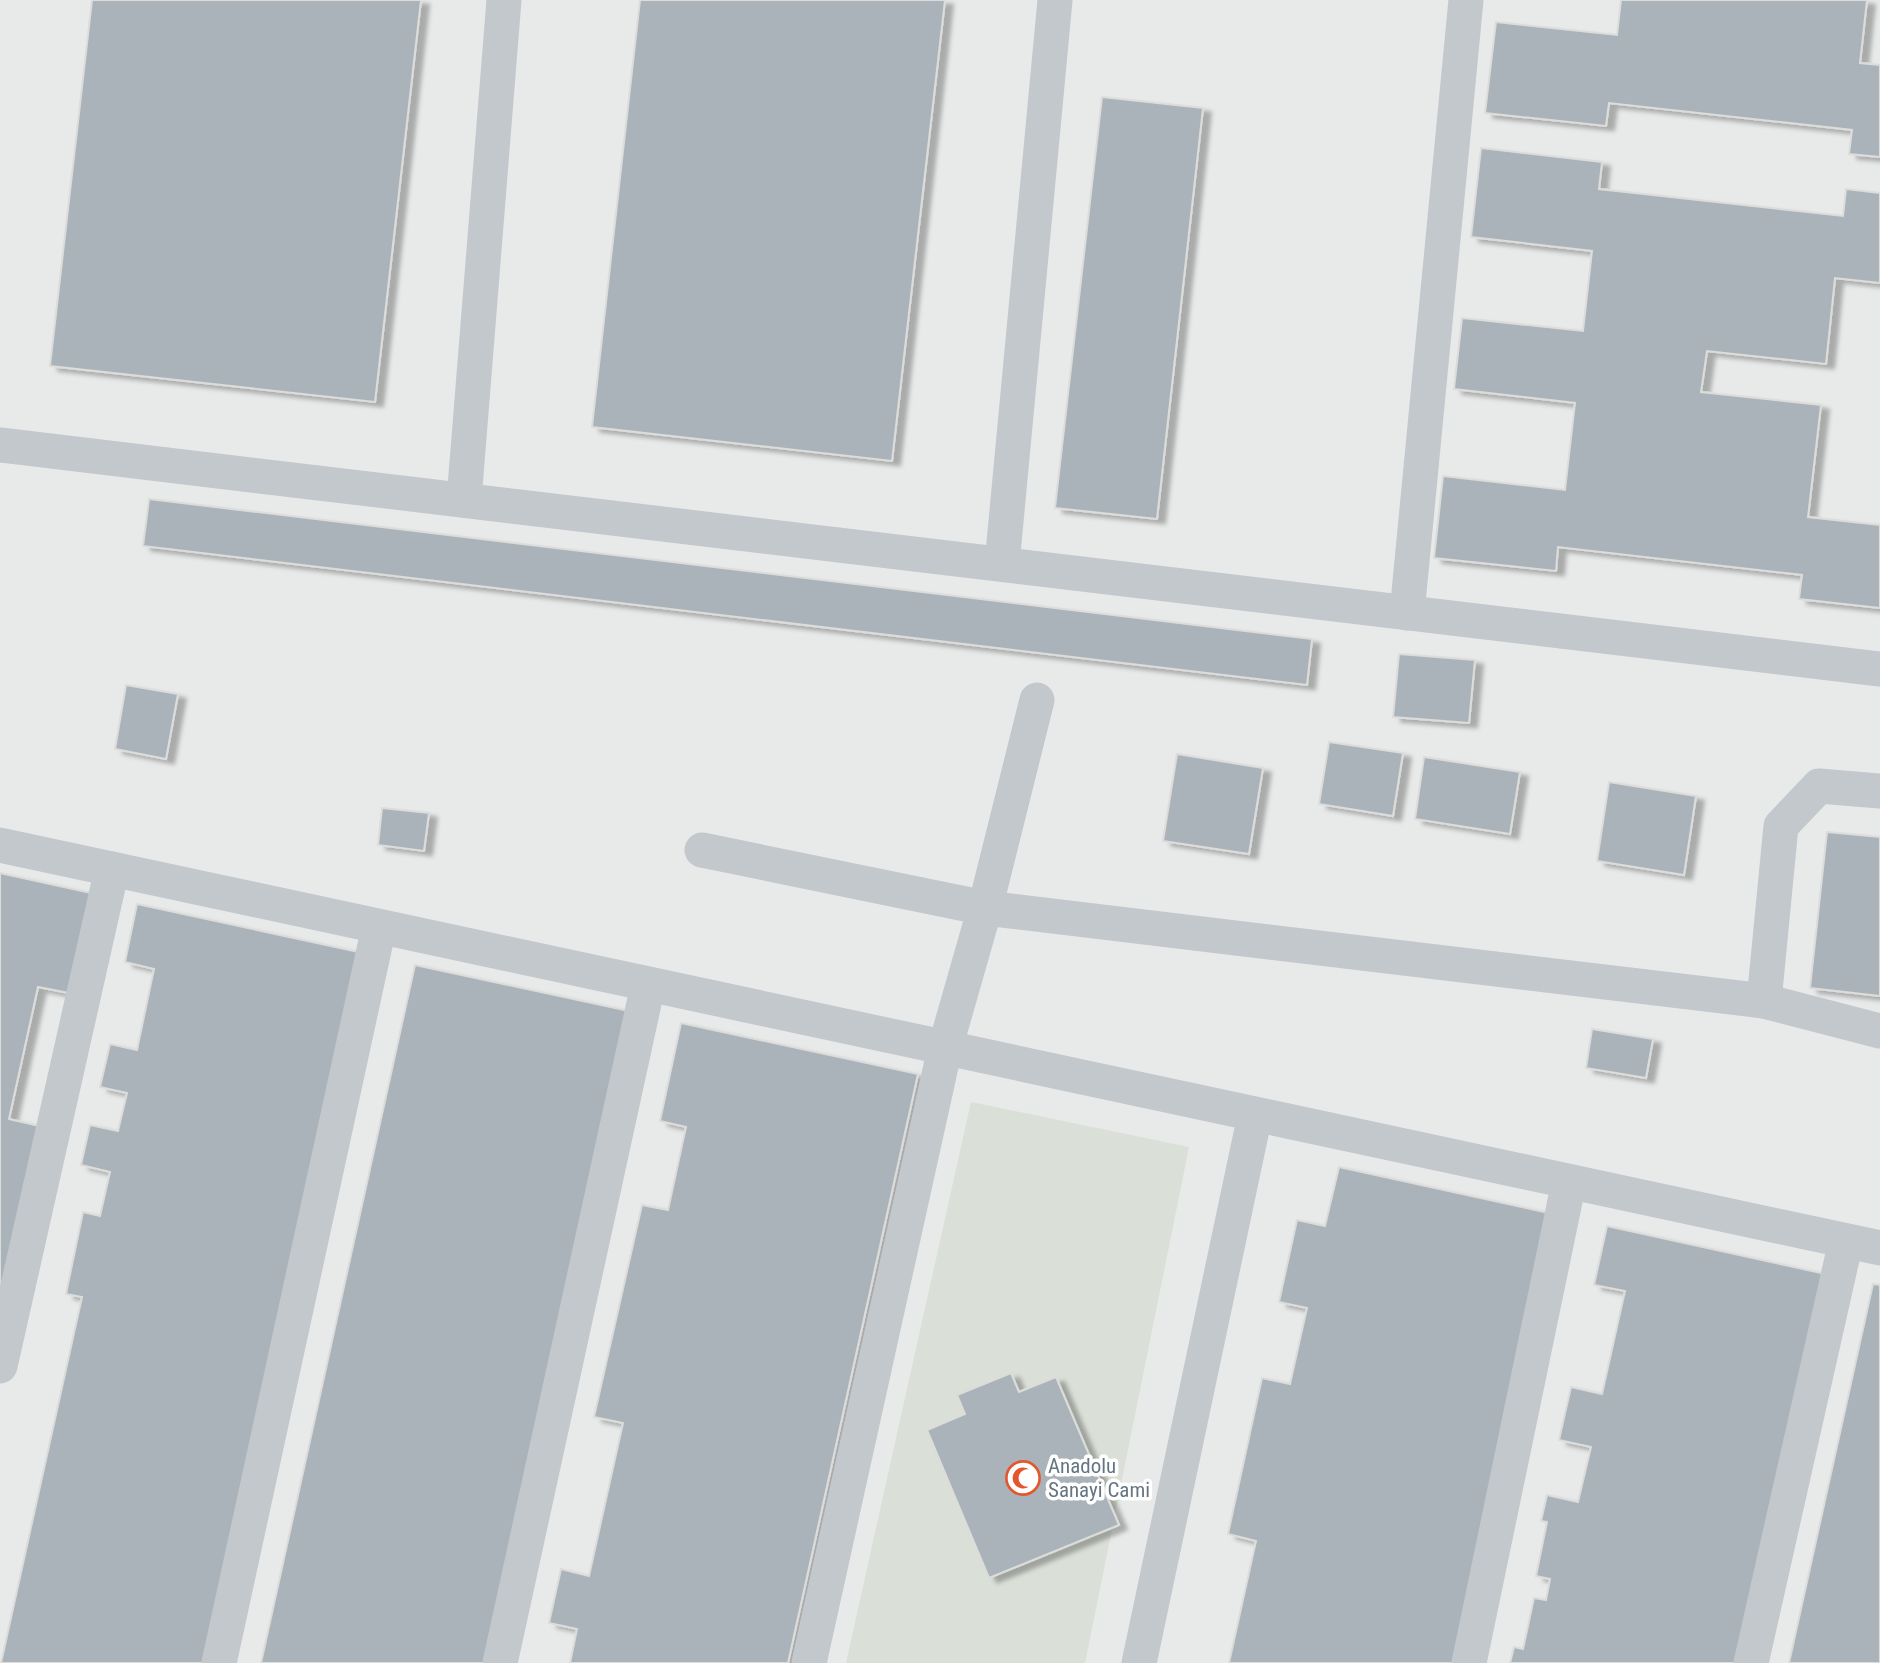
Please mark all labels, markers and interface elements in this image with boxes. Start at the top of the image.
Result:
place label: Anadolu Sanayi Cami [1048,1454,1150,1502]
mosque icon: Anadolu Sanayi Cami [1004,1459,1042,1497]

